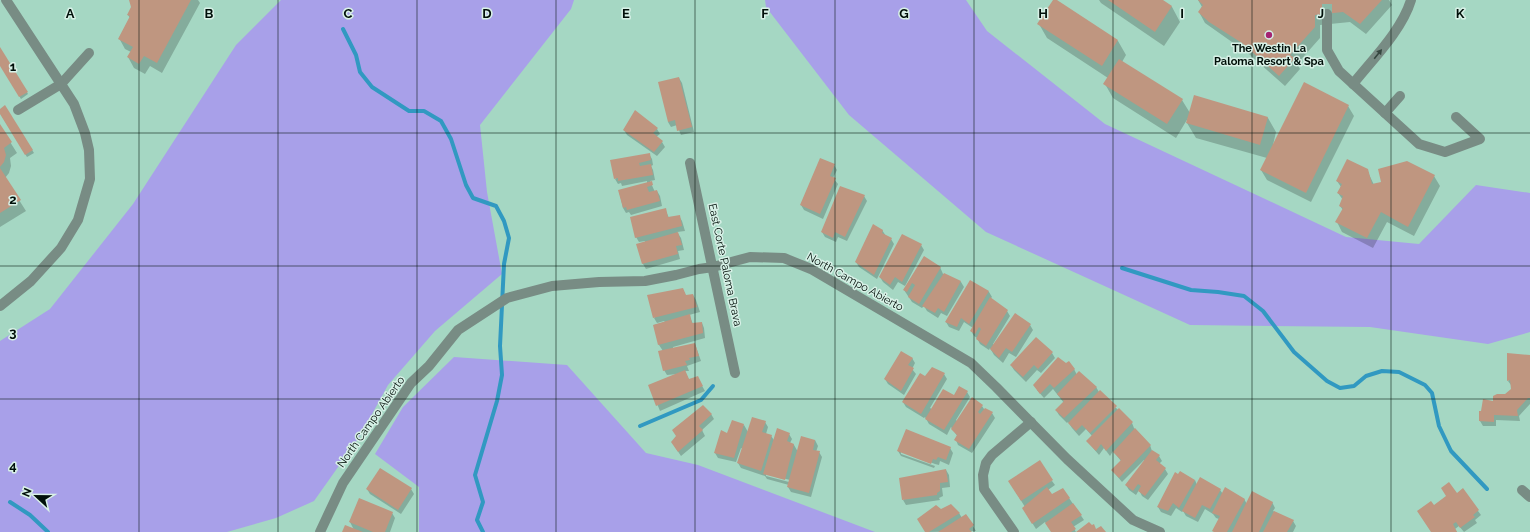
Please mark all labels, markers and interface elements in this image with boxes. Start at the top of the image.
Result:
text: A [66,6,75,21]
text: B [205,6,214,21]
text: C [344,6,353,21]
text: D [482,6,492,21]
text: E [622,6,630,21]
text: F [761,6,769,21]
text: G [899,6,909,21]
text: H [1038,6,1048,21]
text: I [1180,6,1184,21]
text: J [1318,6,1324,21]
text: K [1456,6,1465,21]
marker: The Westin La Paloma Resort & Spa [1264,30,1274,40]
place label: The Westin La Paloma Resort & Spa [1214,42,1324,68]
one-way arrow [1374,48,1383,59]
text: 1 [10,59,17,74]
text: 2 [9,192,17,207]
street label: East Corte Paloma Brava [706,202,744,328]
street label: North Campo Abierto [805,250,906,314]
text: 3 [9,325,17,340]
street label: North Campo Abierto [335,374,408,470]
text: 4 [9,458,17,473]
north arrow [16,476,56,516]
text: N [20,486,35,499]

